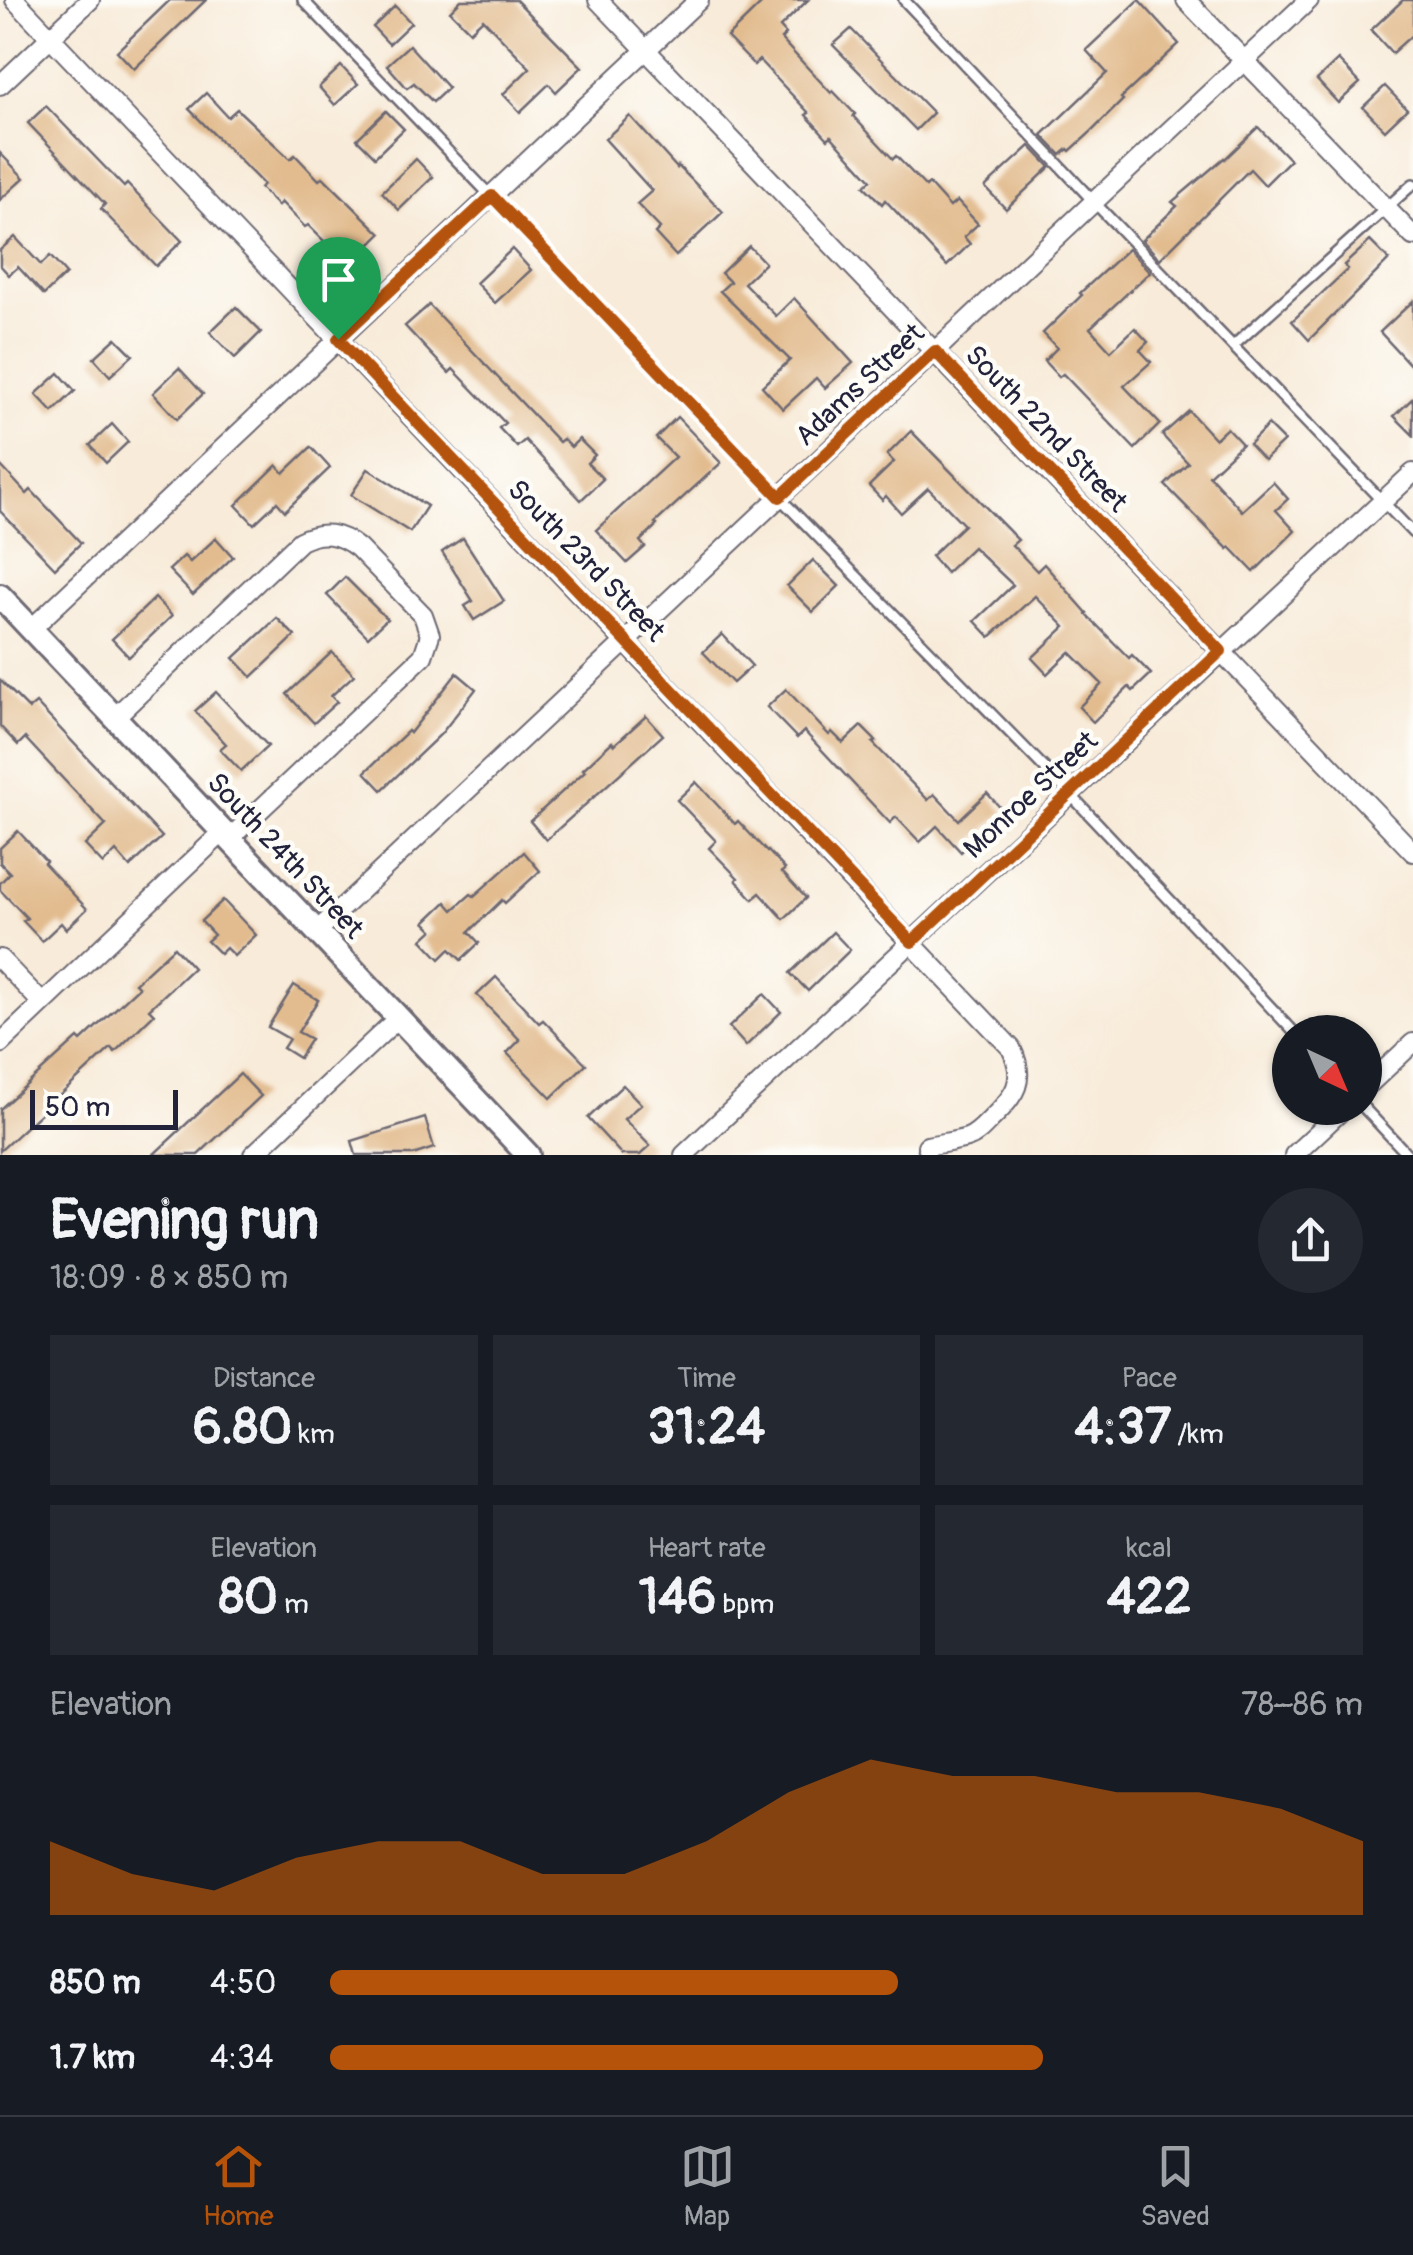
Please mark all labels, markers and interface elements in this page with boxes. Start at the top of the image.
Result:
pin [296,237,381,340]
icon: arrive [311,252,366,307]
street label: Adams Street [788,316,932,454]
street label: South 22nd Street [957,338,1135,520]
street label: South 23rd Street [500,473,672,650]
street label: Monroe Street [957,723,1106,866]
street label: South 24th Street [199,766,371,947]
north arrow [1272,1015,1382,1125]
map controls [1272,1015,1382,1125]
scale bar [30,1085,178,1130]
text: 50 m [45,1090,110,1125]
text: Evening run [50,1186,319,1255]
button: share [1258,1188,1363,1293]
text: 18:09 · 8 × 850 m [50,1258,288,1298]
text: Distance [213,1361,315,1396]
text: Time [677,1361,736,1396]
text: Pace [1121,1361,1177,1396]
text: 6.80 [193,1396,292,1459]
text: 31:24 [648,1396,765,1459]
text: 4:37 [1074,1396,1171,1459]
text: km [292,1417,335,1452]
text: /km [1171,1417,1224,1452]
text: Elevation [210,1531,317,1566]
text: Heart rate [647,1531,766,1566]
text: kcal [1126,1531,1172,1566]
text: 80 [219,1566,278,1629]
text: 146 [639,1566,716,1629]
text: 422 [1107,1566,1192,1629]
text: m [278,1587,309,1622]
text: bpm [716,1587,774,1622]
text: Elevation [50,1685,172,1725]
text: 78–86 m [1241,1685,1363,1725]
text: 850 m [50,1963,141,2003]
text: 4:50 [210,1963,276,2003]
text: 1.7 km [50,2038,135,2078]
text: 4:34 [210,2038,274,2078]
tab: Home [203,2139,274,2234]
tab: Map [680,2139,735,2234]
tab: Saved [1141,2139,1210,2234]

